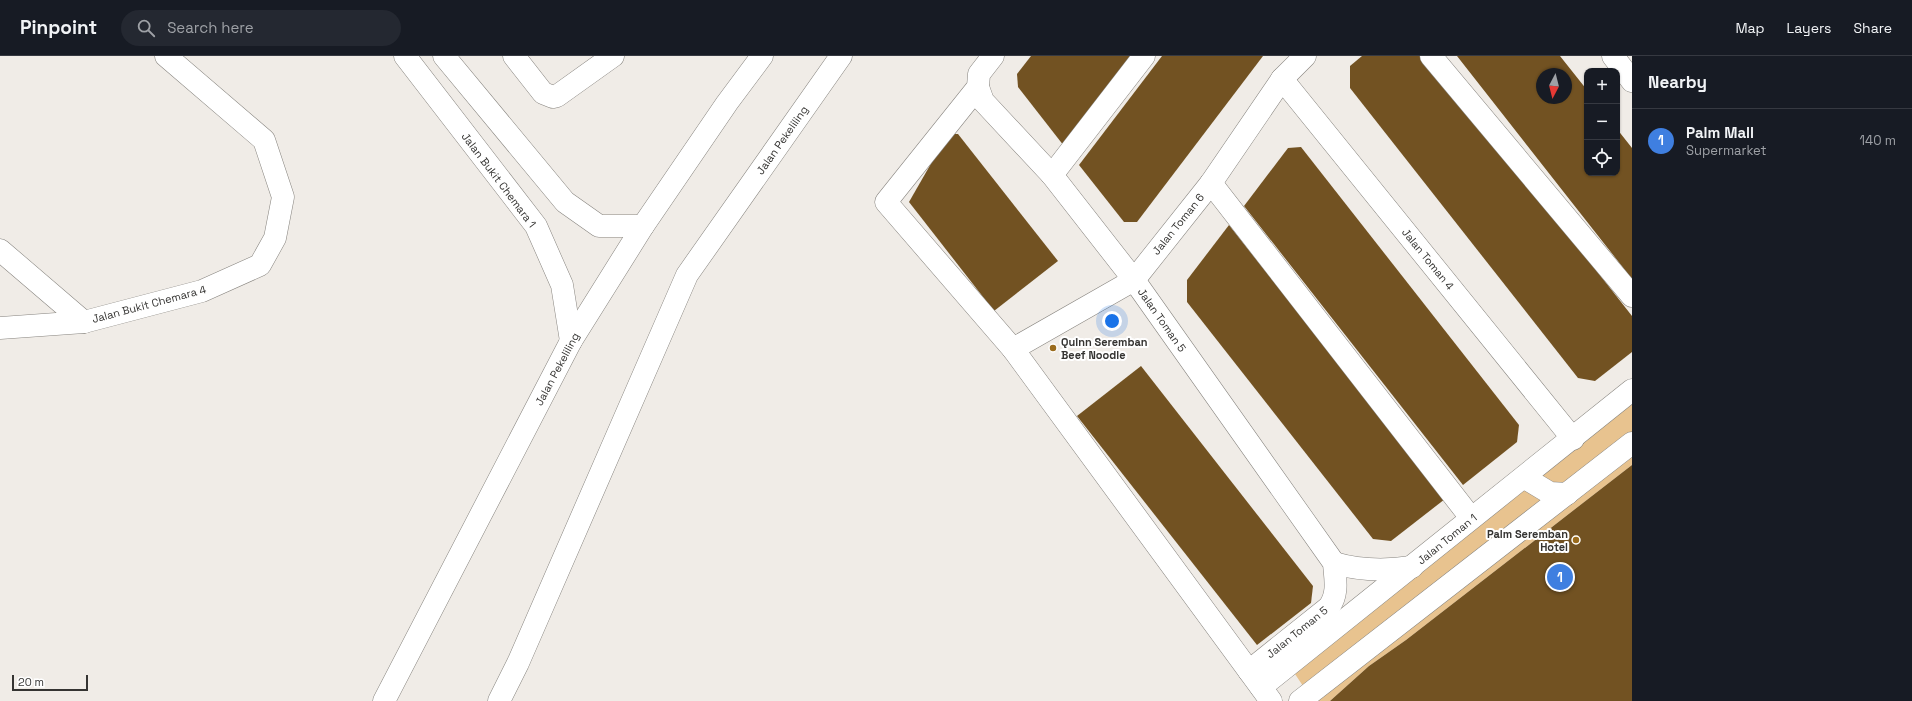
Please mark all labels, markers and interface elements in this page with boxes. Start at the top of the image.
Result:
search box [121,10,401,46]
text: Pinpoint [20,15,97,40]
icon: search [135,17,157,39]
text: Search here [167,18,254,37]
text: Map [1735,19,1765,37]
text: Layers [1787,19,1831,37]
text: Share [1853,19,1892,37]
north arrow [1536,68,1572,104]
map controls [1584,68,1620,176]
button: + [1584,68,1620,104]
text: Nearby [1648,71,1707,93]
street label: Jalan Pekeliling [753,103,811,177]
button: − [1584,104,1620,140]
text: Palm Mall [1686,123,1754,142]
street label: Jalan Bukit Chemara 1 [459,130,539,230]
text: 1 [1658,132,1664,149]
text: 140 m [1860,132,1896,149]
button: locate [1584,140,1620,176]
text: Supermarket [1686,142,1767,159]
street label: Jalan Toman 6 [1149,190,1207,258]
street label: Jalan Toman 4 [1399,225,1457,293]
street label: Jalan Bukit Chemara 4 [90,282,208,326]
street label: Jalan Toman 5 [1135,285,1189,355]
your location [1102,311,1122,331]
street label: Jalan Pekeliling [532,330,582,408]
place label: Quinn Seremban Beef Noodle [1061,335,1148,362]
marker: Quinn Seremban Beef Noodle [1048,343,1058,353]
street label: Jalan Toman 1 [1414,511,1480,567]
place label: Palm Seremban Hotel [1487,527,1568,554]
marker: Palm Seremban Hotel [1571,535,1581,545]
pin: 1 [1547,562,1573,592]
street label: Jalan Toman 5 [1263,603,1331,661]
scale bar [12,673,88,692]
text: 20 m [18,675,44,689]

